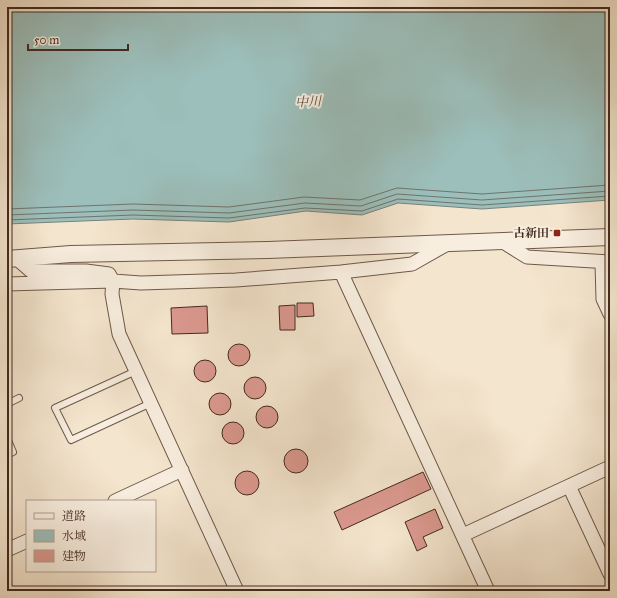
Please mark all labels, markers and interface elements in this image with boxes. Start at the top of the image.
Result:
scale bar [28,26,128,52]
text: 50 m [34,33,59,47]
water label: 中川 [295,93,323,110]
place label: 古新田 [513,226,549,240]
marker: 古新田 [552,228,562,238]
legend [26,500,156,572]
text: 道路 [62,509,86,523]
text: 水域 [62,529,86,543]
text: 建物 [62,549,86,563]

